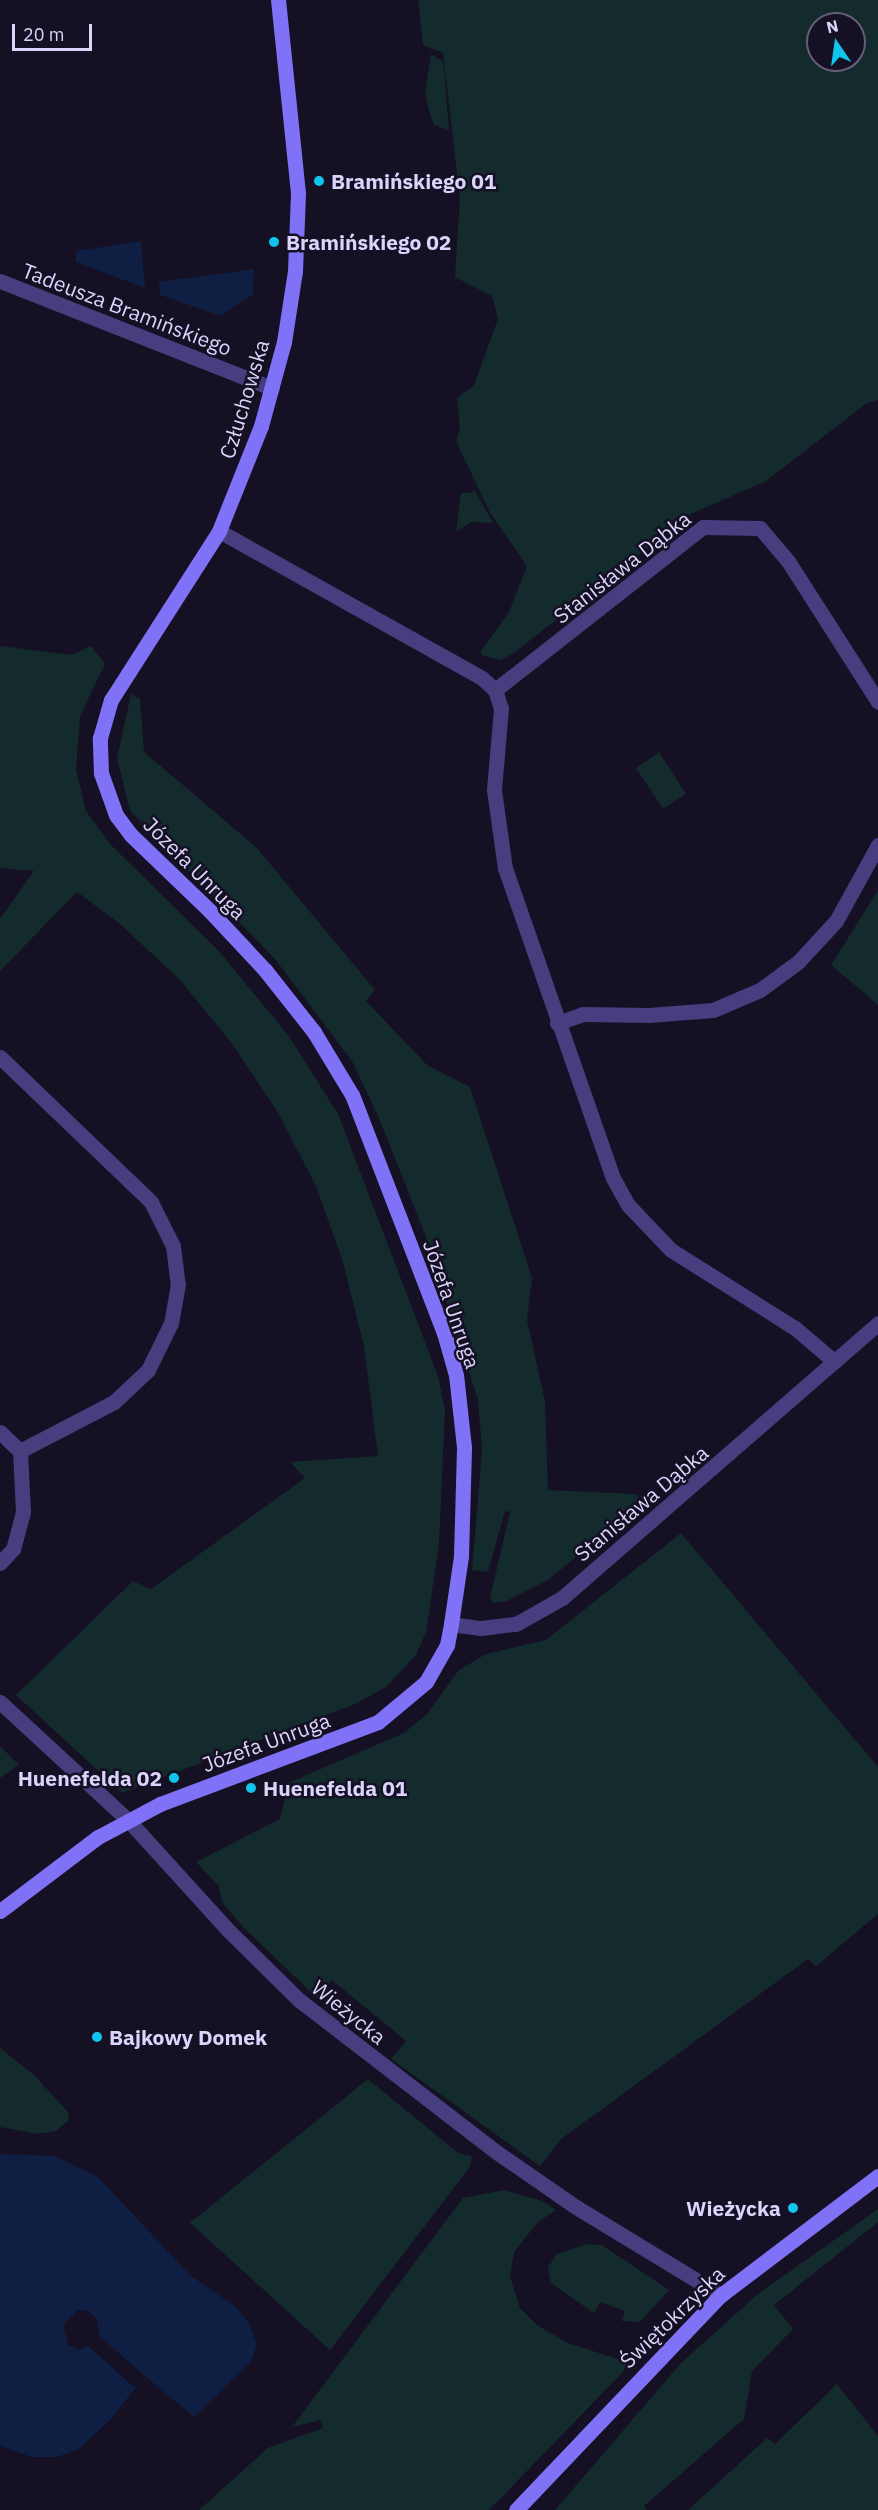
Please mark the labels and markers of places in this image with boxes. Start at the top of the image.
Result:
place label: Bramińskiego 01 [331,168,496,194]
marker: Bramińskiego 01 [312,174,326,188]
place label: Bramińskiego 02 [286,229,451,255]
marker: Bramińskiego 02 [267,235,281,249]
place label: Huenefelda 02 [18,1765,162,1791]
marker: Huenefelda 02 [167,1771,181,1785]
place label: Huenefelda 01 [263,1775,407,1801]
marker: Huenefelda 01 [244,1781,258,1795]
place label: Bajkowy Domek [109,2024,267,2050]
marker: Bajkowy Domek [90,2030,104,2044]
place label: Wieżycka [686,2195,781,2221]
marker: Wieżycka [786,2201,800,2215]

